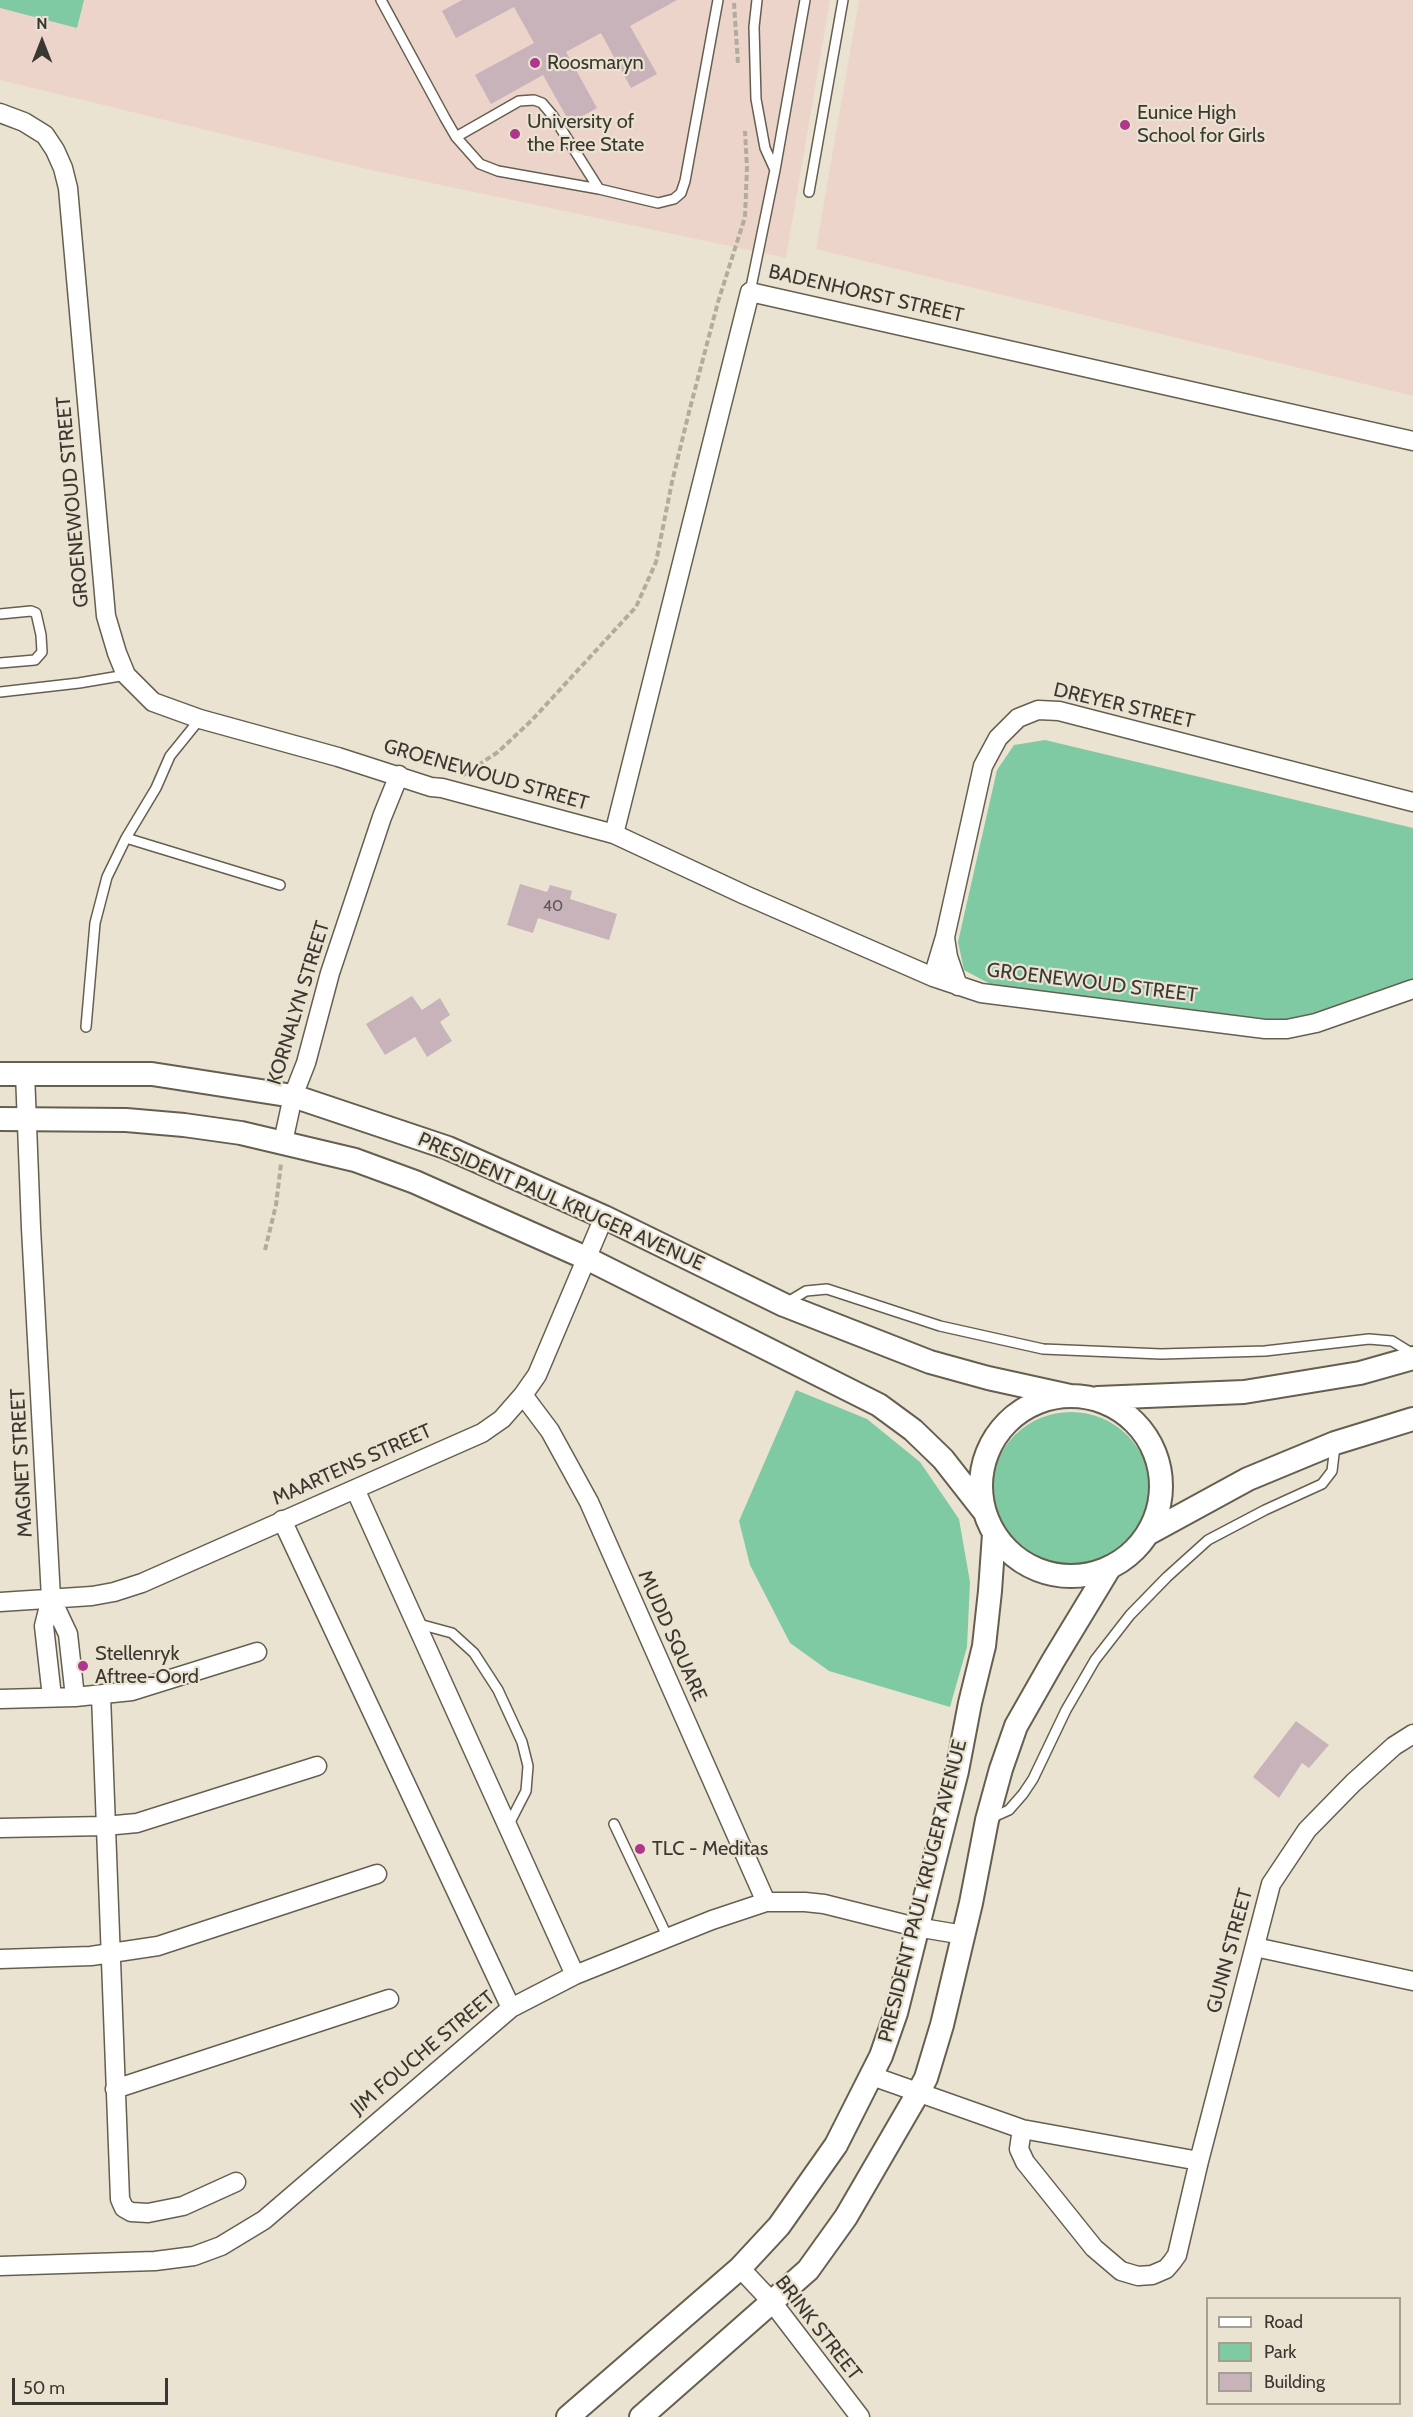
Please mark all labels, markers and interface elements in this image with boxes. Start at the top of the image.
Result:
north arrow [12,12,72,72]
text: N [36,14,48,33]
place label: Roosmaryn [547,51,644,75]
marker: Roosmaryn [528,56,542,70]
place label: Eunice High School for Girls [1137,101,1265,148]
place label: University of the Free State [527,110,644,157]
marker: Eunice High School for Girls [1118,118,1132,132]
marker: University of the Free State [508,127,522,141]
street label: BADENHORST STREET [766,260,966,328]
street label: GROENEWOUD STREET [52,395,94,609]
street label: DREYER STREET [1051,678,1197,734]
street label: GROENEWOUD STREET [381,734,591,816]
house number: 40 [543,896,563,916]
street label: KORNALYN STREET [263,918,335,1088]
street label: GROENEWOUD STREET [985,958,1199,1008]
street label: PRESIDENT PAUL KRUGER AVENUE [414,1128,708,1276]
street label: MAGNET STREET [6,1388,38,1538]
street label: MAARTENS STREET [269,1419,435,1511]
street label: MUDD SQUARE [632,1567,712,1705]
place label: Stellenryk Aftree-Oord [95,1642,199,1689]
marker: Stellenryk Aftree-Oord [76,1659,90,1673]
street label: PRESIDENT PAUL KRUGER AVENUE [874,1737,972,2045]
place label: TLC - Meditas [652,1837,768,1861]
marker: TLC - Meditas [633,1842,647,1856]
street label: GUNN STREET [1202,1886,1258,2016]
street label: JIM FOUCHE STREET [346,1986,500,2120]
street label: BRINK STREET [770,2271,866,2385]
legend [1206,2297,1401,2405]
text: Road [1264,2311,1303,2333]
text: Park [1264,2341,1296,2363]
scale bar [15,2366,171,2404]
text: Building [1264,2371,1325,2393]
text: 50 m [23,2377,65,2399]

